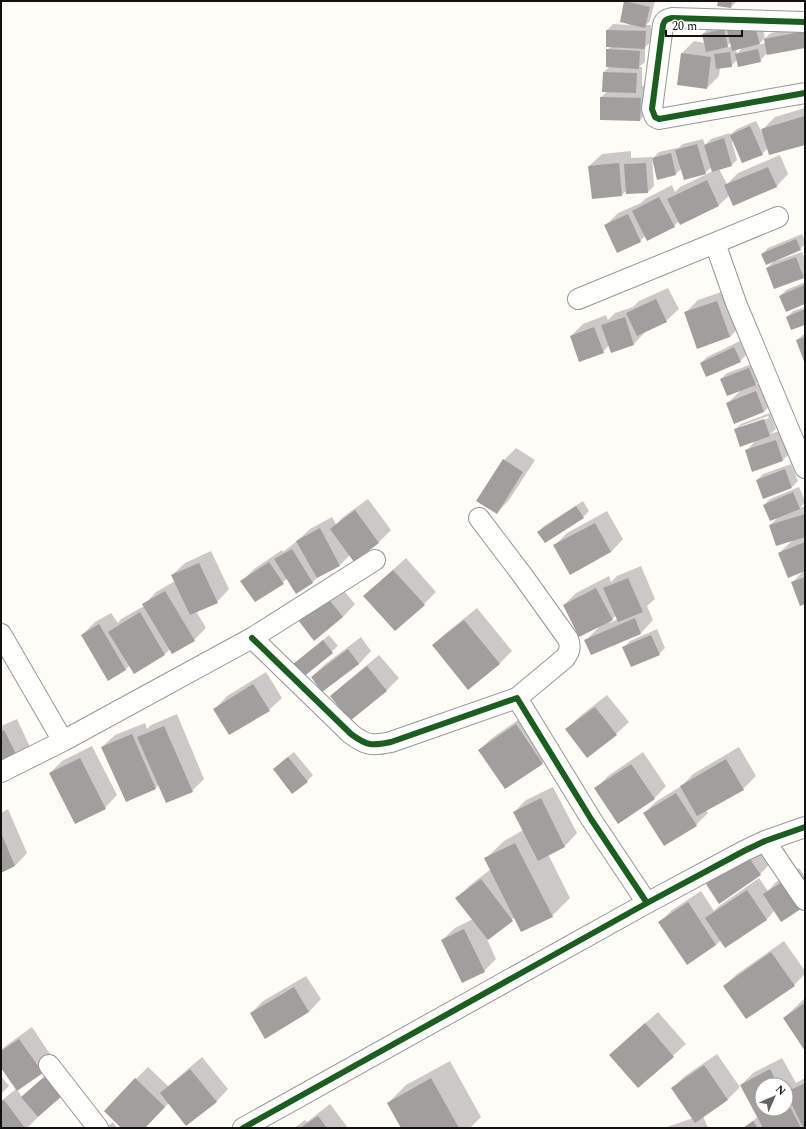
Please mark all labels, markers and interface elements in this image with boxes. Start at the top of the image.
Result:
scale bar [666,12,742,38]
text: 20 m [672,17,697,36]
north arrow [754,1077,794,1117]
text: N [772,1081,790,1099]

